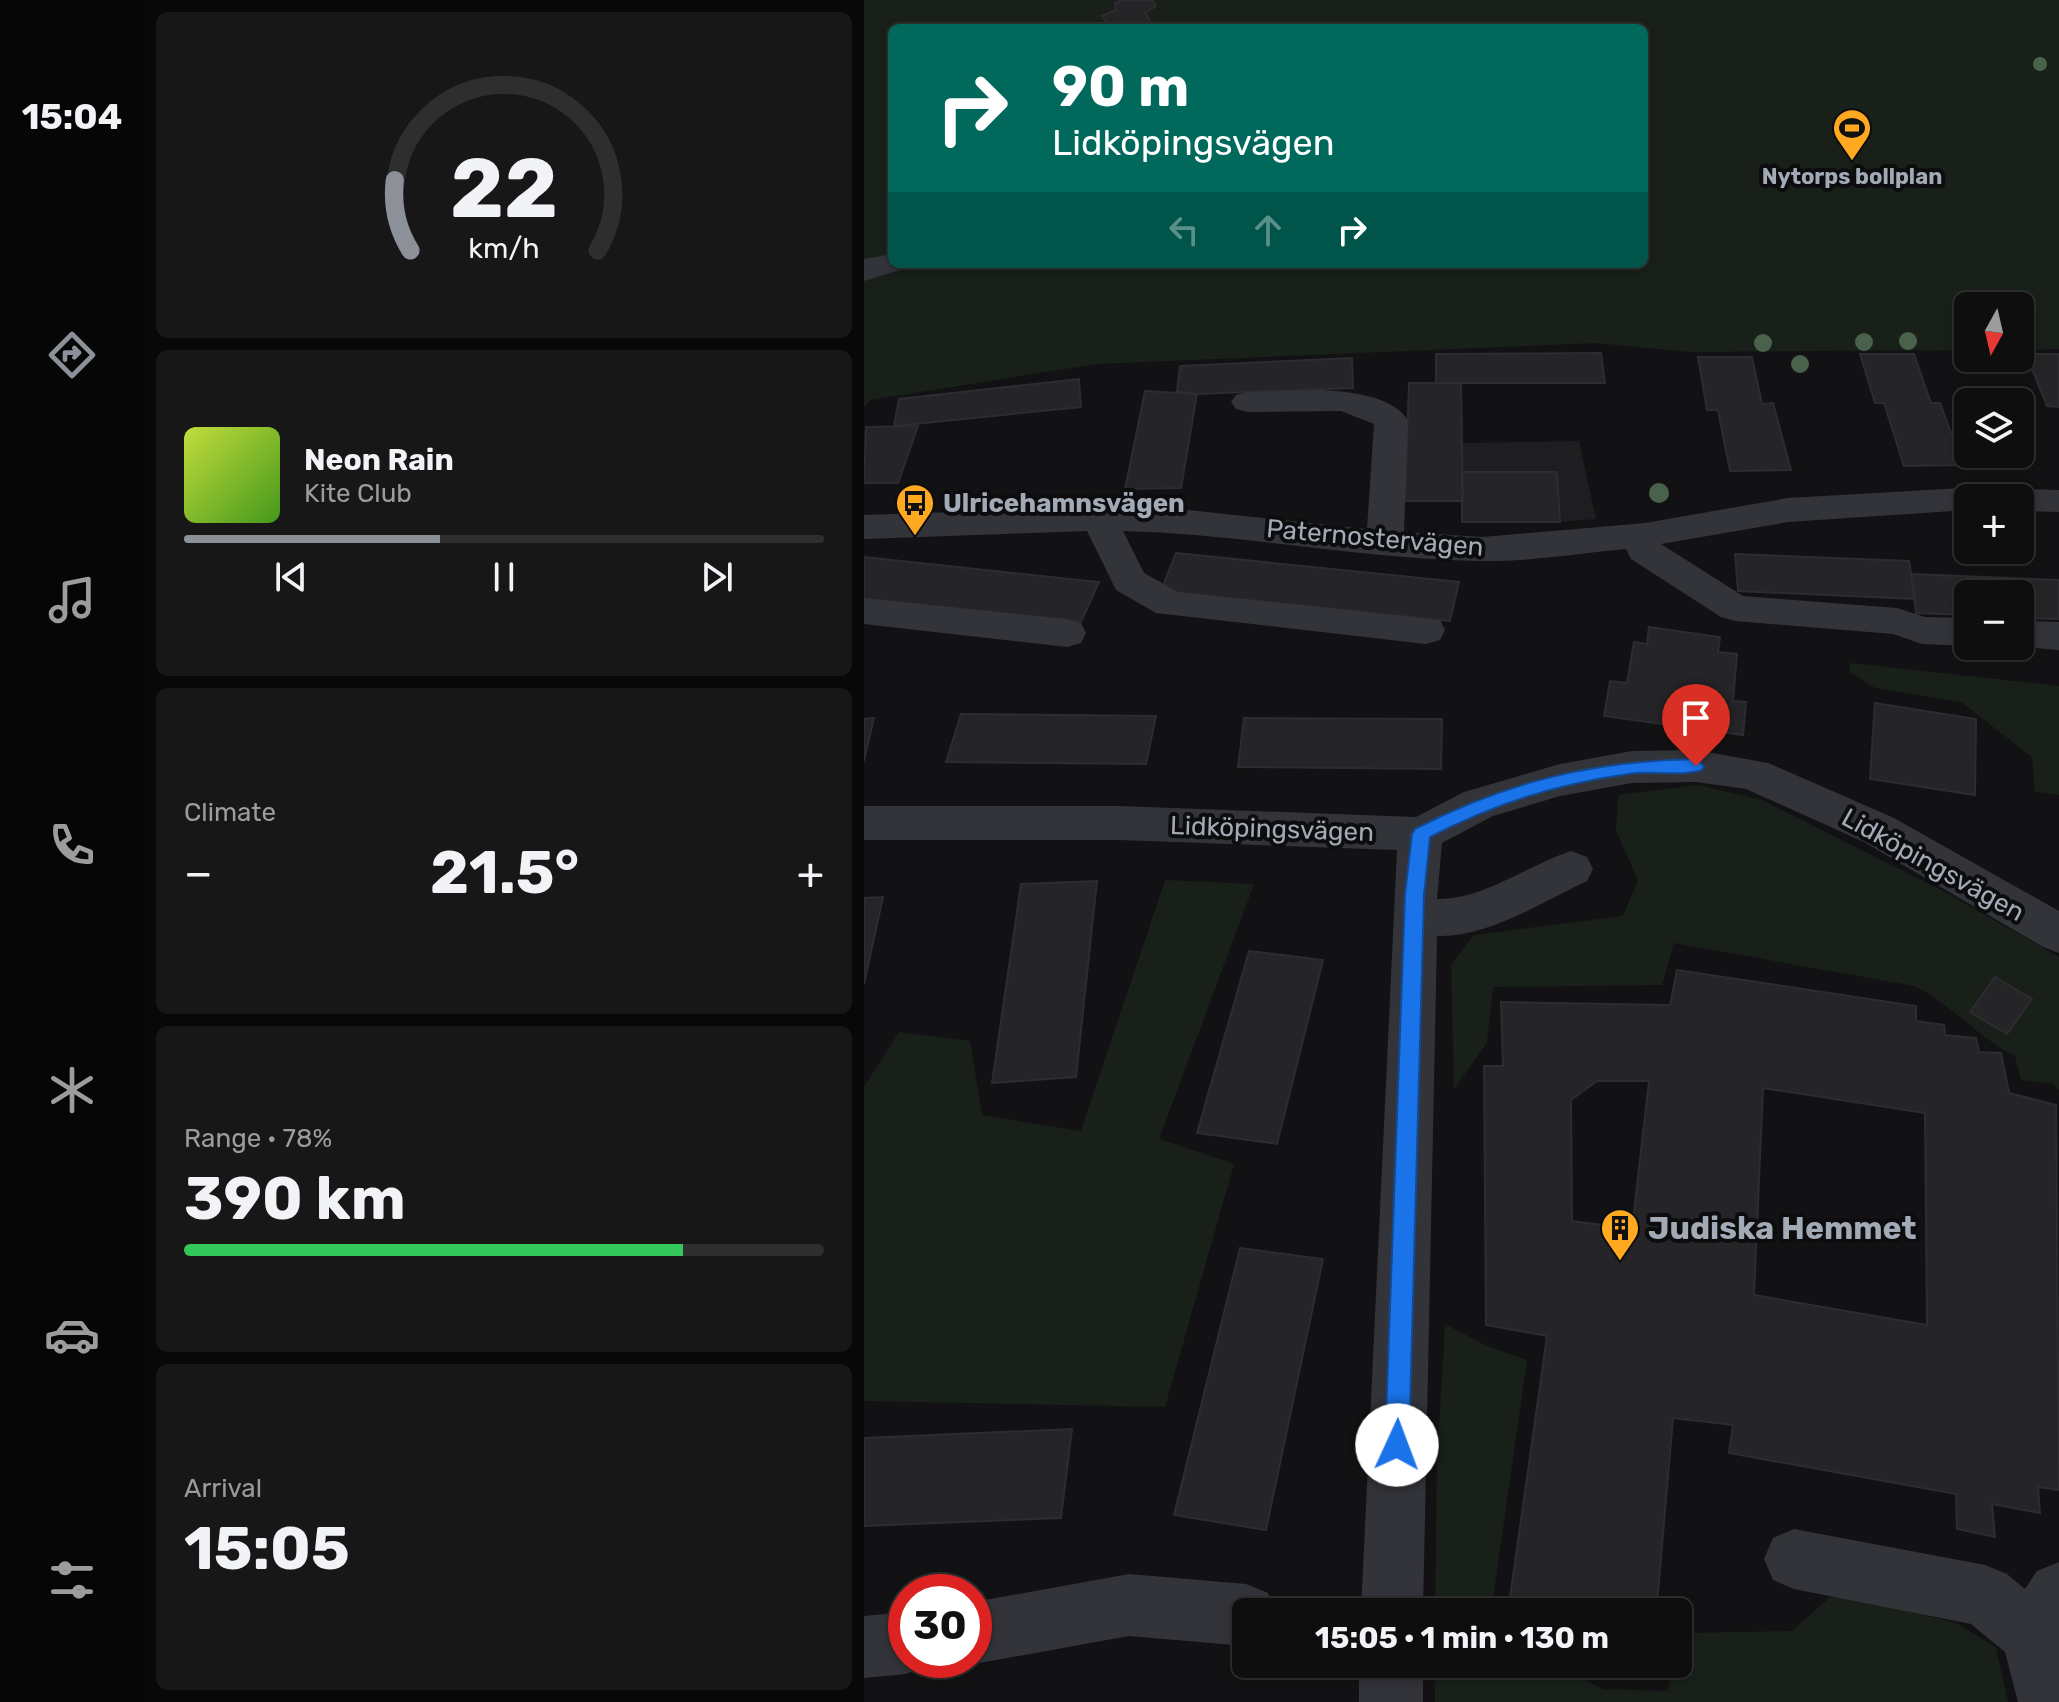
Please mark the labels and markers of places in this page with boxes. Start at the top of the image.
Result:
sports icon: Nytorps bollplan [1831,107,1873,162]
place label: Nytorps bollplan [1762,163,1942,190]
bus stop icon: Ulricehamnsvägen [894,482,936,537]
place label: Ulricehamnsvägen [943,488,1185,519]
pin [1662,684,1730,766]
building icon: Judiska Hemmet [1599,1207,1641,1262]
place label: Judiska Hemmet [1648,1209,1916,1247]

